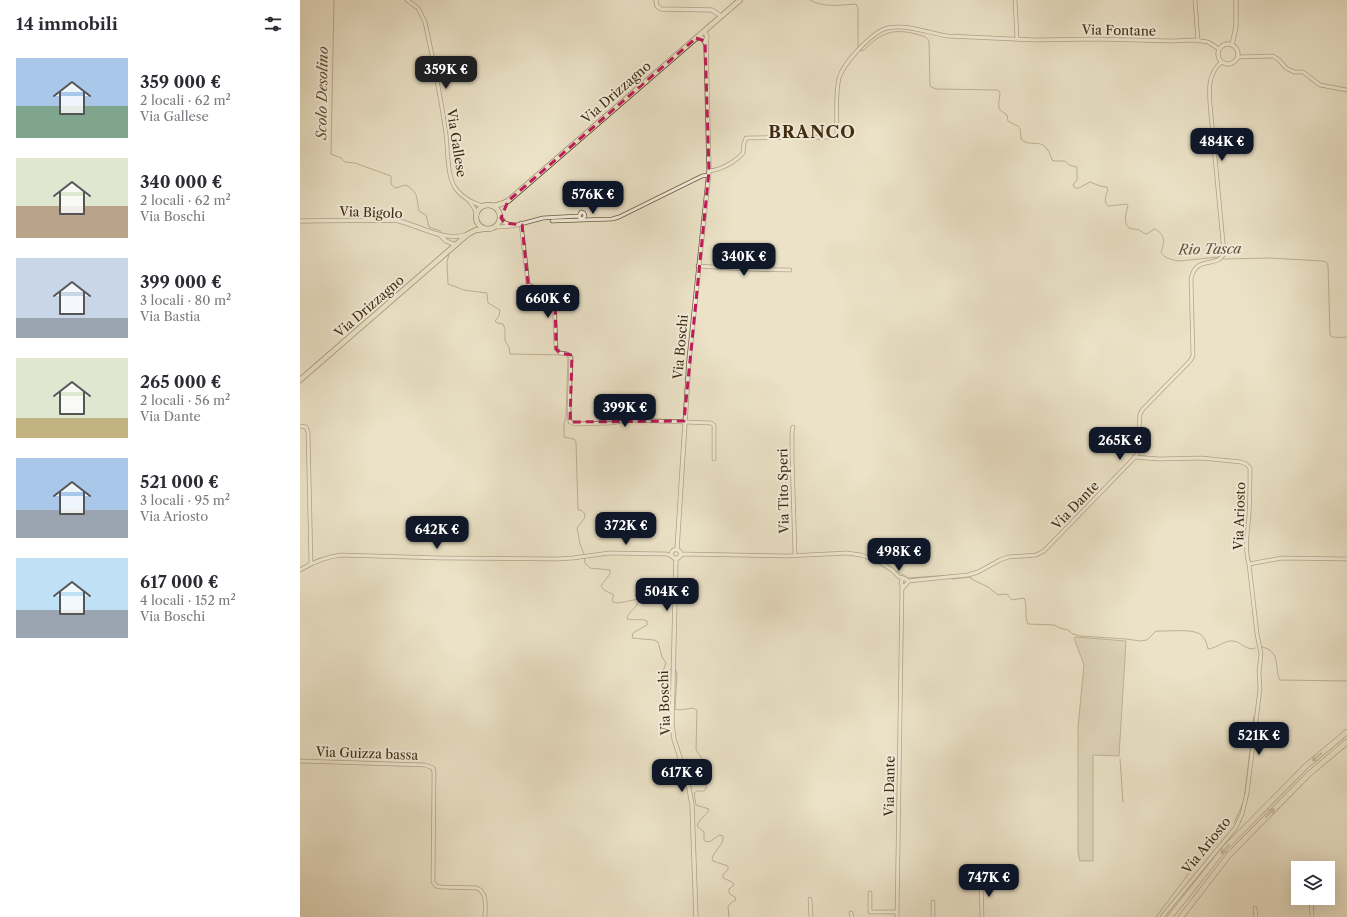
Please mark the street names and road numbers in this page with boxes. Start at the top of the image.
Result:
street label: Via Fontane [1081,21,1156,39]
street label: Via Drizzagno [577,58,654,127]
street label: Via Gallese [444,107,470,178]
street label: Via Bigolo [338,203,403,221]
street label: Via Drizzagno [330,272,407,341]
street label: Via Boschi [669,314,691,381]
street label: Via Tito Speri [774,448,792,535]
street label: Via Dante [1047,478,1102,533]
street label: Via Ariosto [1230,482,1248,551]
street label: Via Boschi [655,670,673,737]
street label: Via Guizza bassa [315,743,419,763]
street label: Via Dante [880,755,898,818]
street label: Via Ariosto [1178,813,1234,877]

